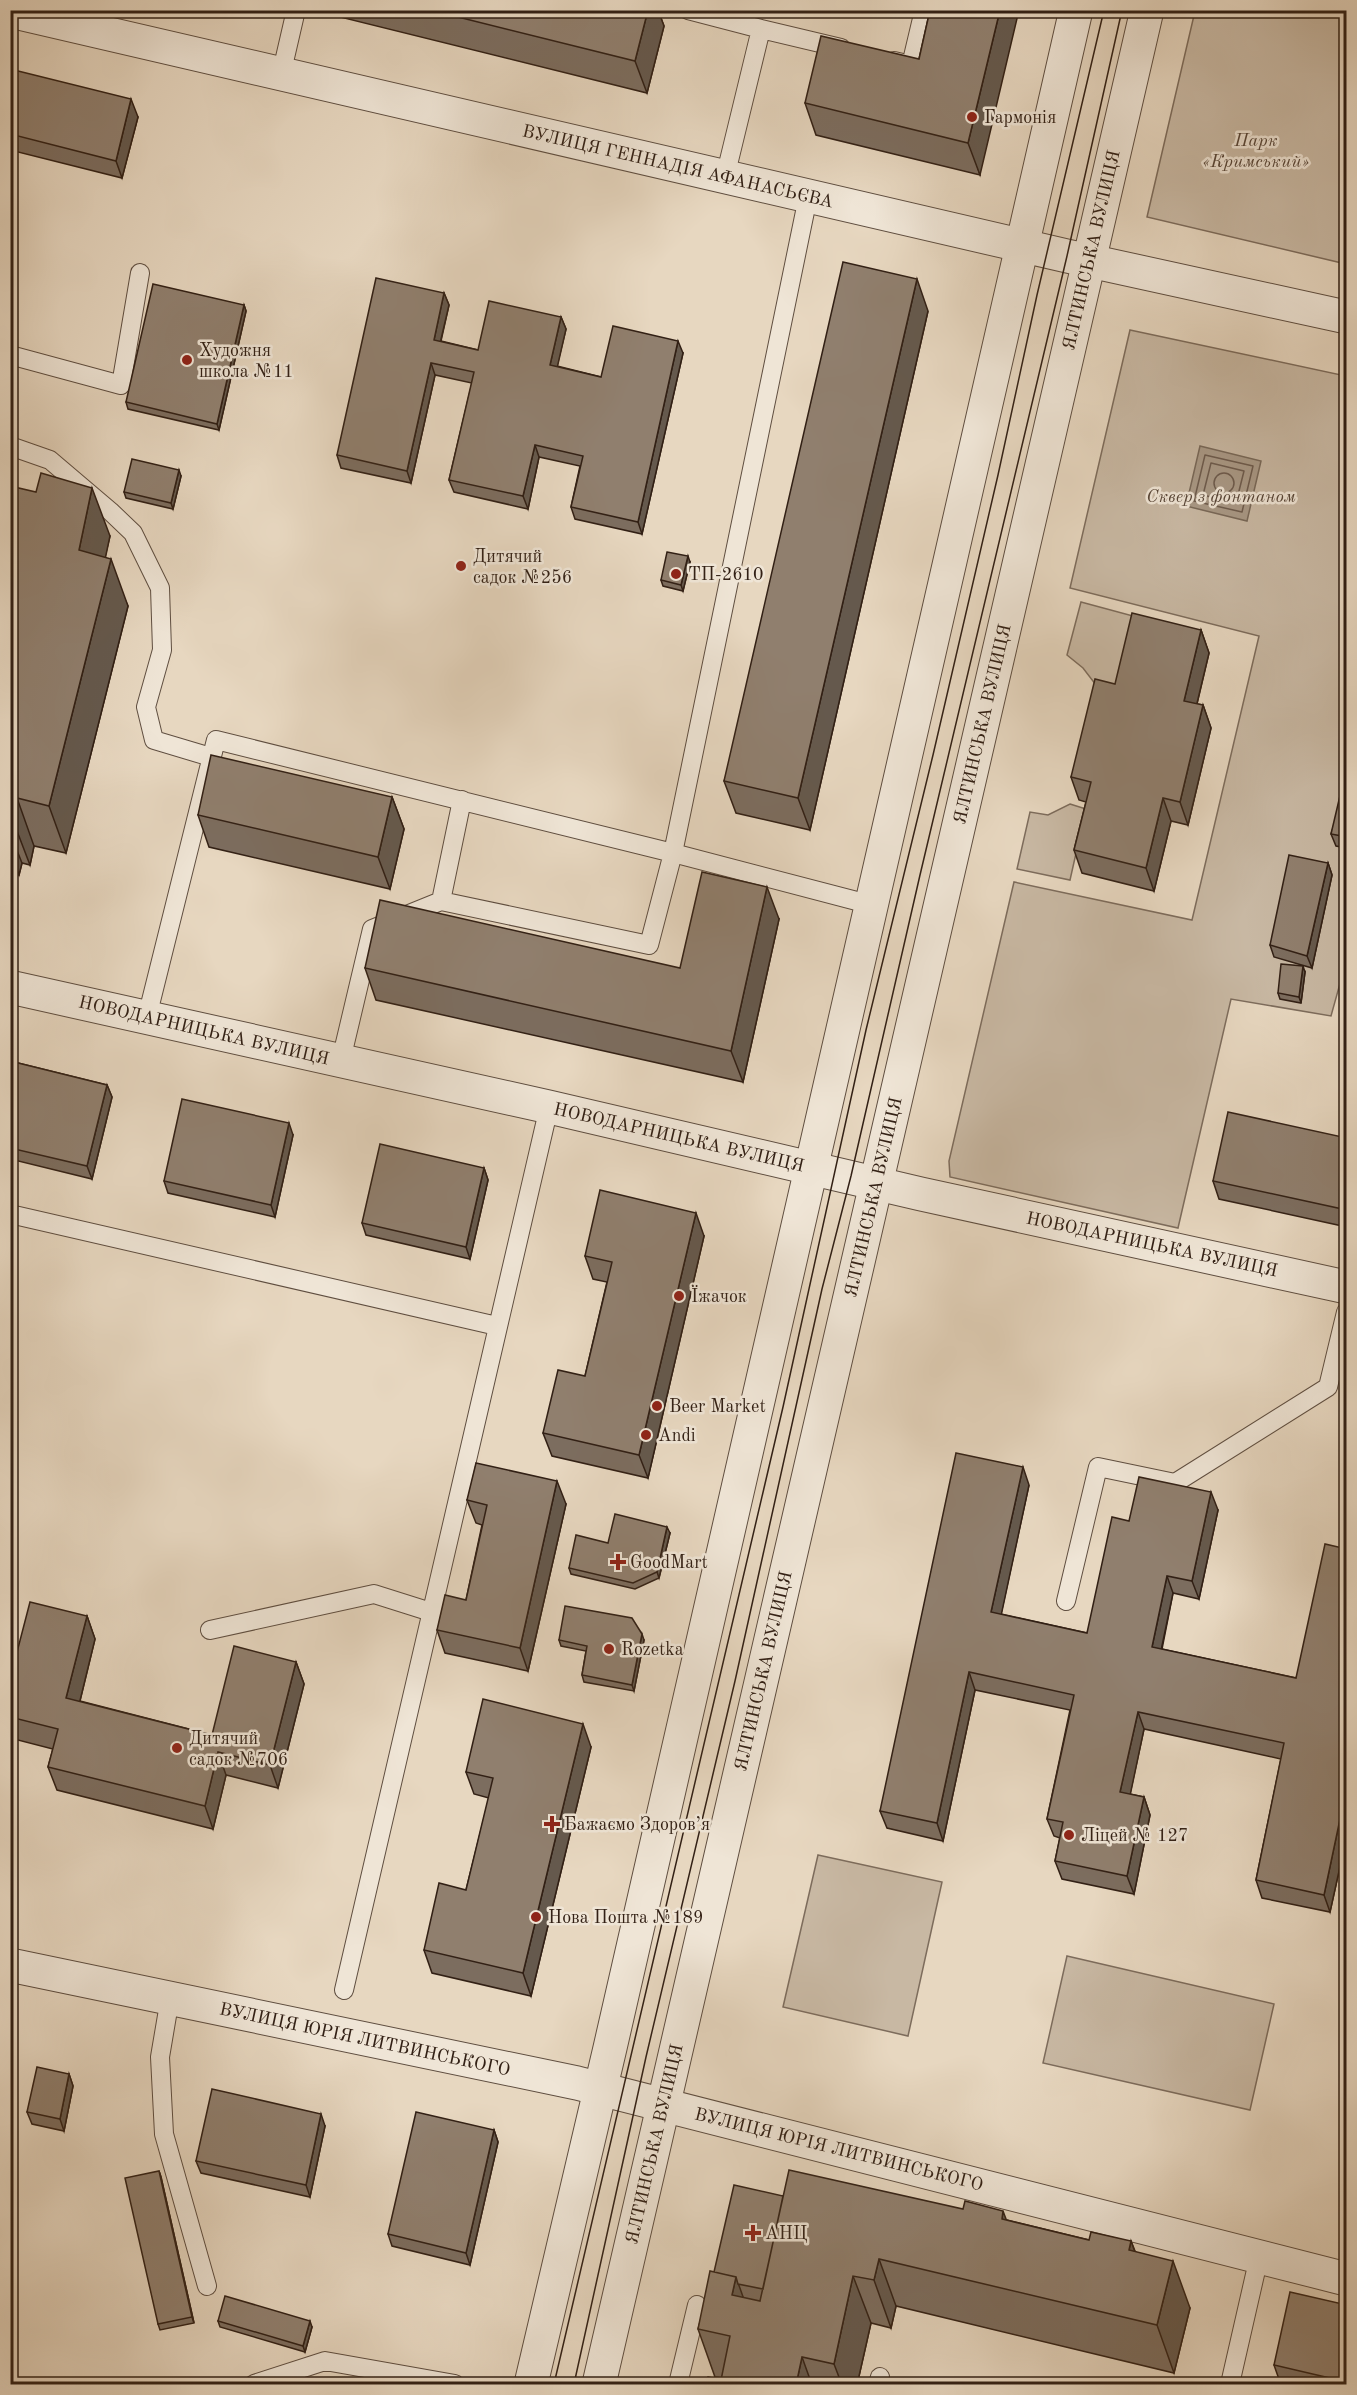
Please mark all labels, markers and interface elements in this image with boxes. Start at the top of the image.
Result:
place label: Гармонія [984,109,1056,127]
marker: Гармонія [965,110,979,124]
street label: ВУЛИЦЯ ГЕННАДІЯ АФАНАСЬЄВА [520,122,835,212]
park label: Парк «Кримський» [1203,132,1310,171]
street label: ЯЛТИНСЬКА ВУЛИЦЯ [1060,149,1124,352]
place label: Художня школа №11 [199,342,294,381]
marker: Художня школа №11 [180,353,194,367]
park label: Сквер з фонтаном [1146,488,1296,506]
place label: Дитячий садок №256 [473,548,572,587]
marker: Дитячий садок №256 [454,559,468,573]
place label: ТП-2610 [688,566,763,584]
marker: ТП-2610 [669,567,683,581]
street label: ЯЛТИНСЬКА ВУЛИЦЯ [951,623,1015,826]
street label: НОВОДАРНИЦЬКА ВУЛИЦЯ [77,993,331,1069]
street label: ЯЛТИНСЬКА ВУЛИЦЯ [842,1096,906,1299]
street label: НОВОДАРНИЦЬКА ВУЛИЦЯ [552,1100,806,1176]
street label: НОВОДАРНИЦЬКА ВУЛИЦЯ [1024,1209,1279,1280]
place label: Їжачок [691,1285,747,1306]
marker: Їжачок [672,1289,686,1303]
place label: Beer Market [669,1398,766,1416]
marker: Beer Market [650,1399,664,1413]
place label: Andi [658,1427,696,1445]
marker: Andi [639,1428,653,1442]
place label: GoodMart [630,1554,708,1572]
marker: GoodMart [611,1555,625,1569]
street label: ЯЛТИНСЬКА ВУЛИЦЯ [732,1570,796,1773]
place label: Rozetka [621,1641,684,1659]
marker: Rozetka [602,1642,616,1656]
place label: Дитячий садок №706 [189,1730,288,1769]
marker: Дитячий садок №706 [170,1741,184,1755]
place label: Бажаємо Здоров’я [564,1816,710,1834]
marker: Бажаємо Здоров’я [545,1817,559,1831]
place label: Ліцей № 127 [1081,1827,1188,1845]
marker: Ліцей № 127 [1062,1828,1076,1842]
place label: Нова Пошта №189 [548,1909,703,1927]
marker: Нова Пошта №189 [529,1910,543,1924]
street label: ВУЛИЦЯ ЮРІЯ ЛИТВИНСЬКОГО [218,2000,512,2080]
street label: ЯЛТИНСЬКА ВУЛИЦЯ [623,2043,687,2246]
street label: ВУЛИЦЯ ЮРІЯ ЛИТВИНСЬКОГО [693,2105,985,2195]
place label: АНЦ [765,2225,807,2243]
marker: АНЦ [746,2226,760,2240]

